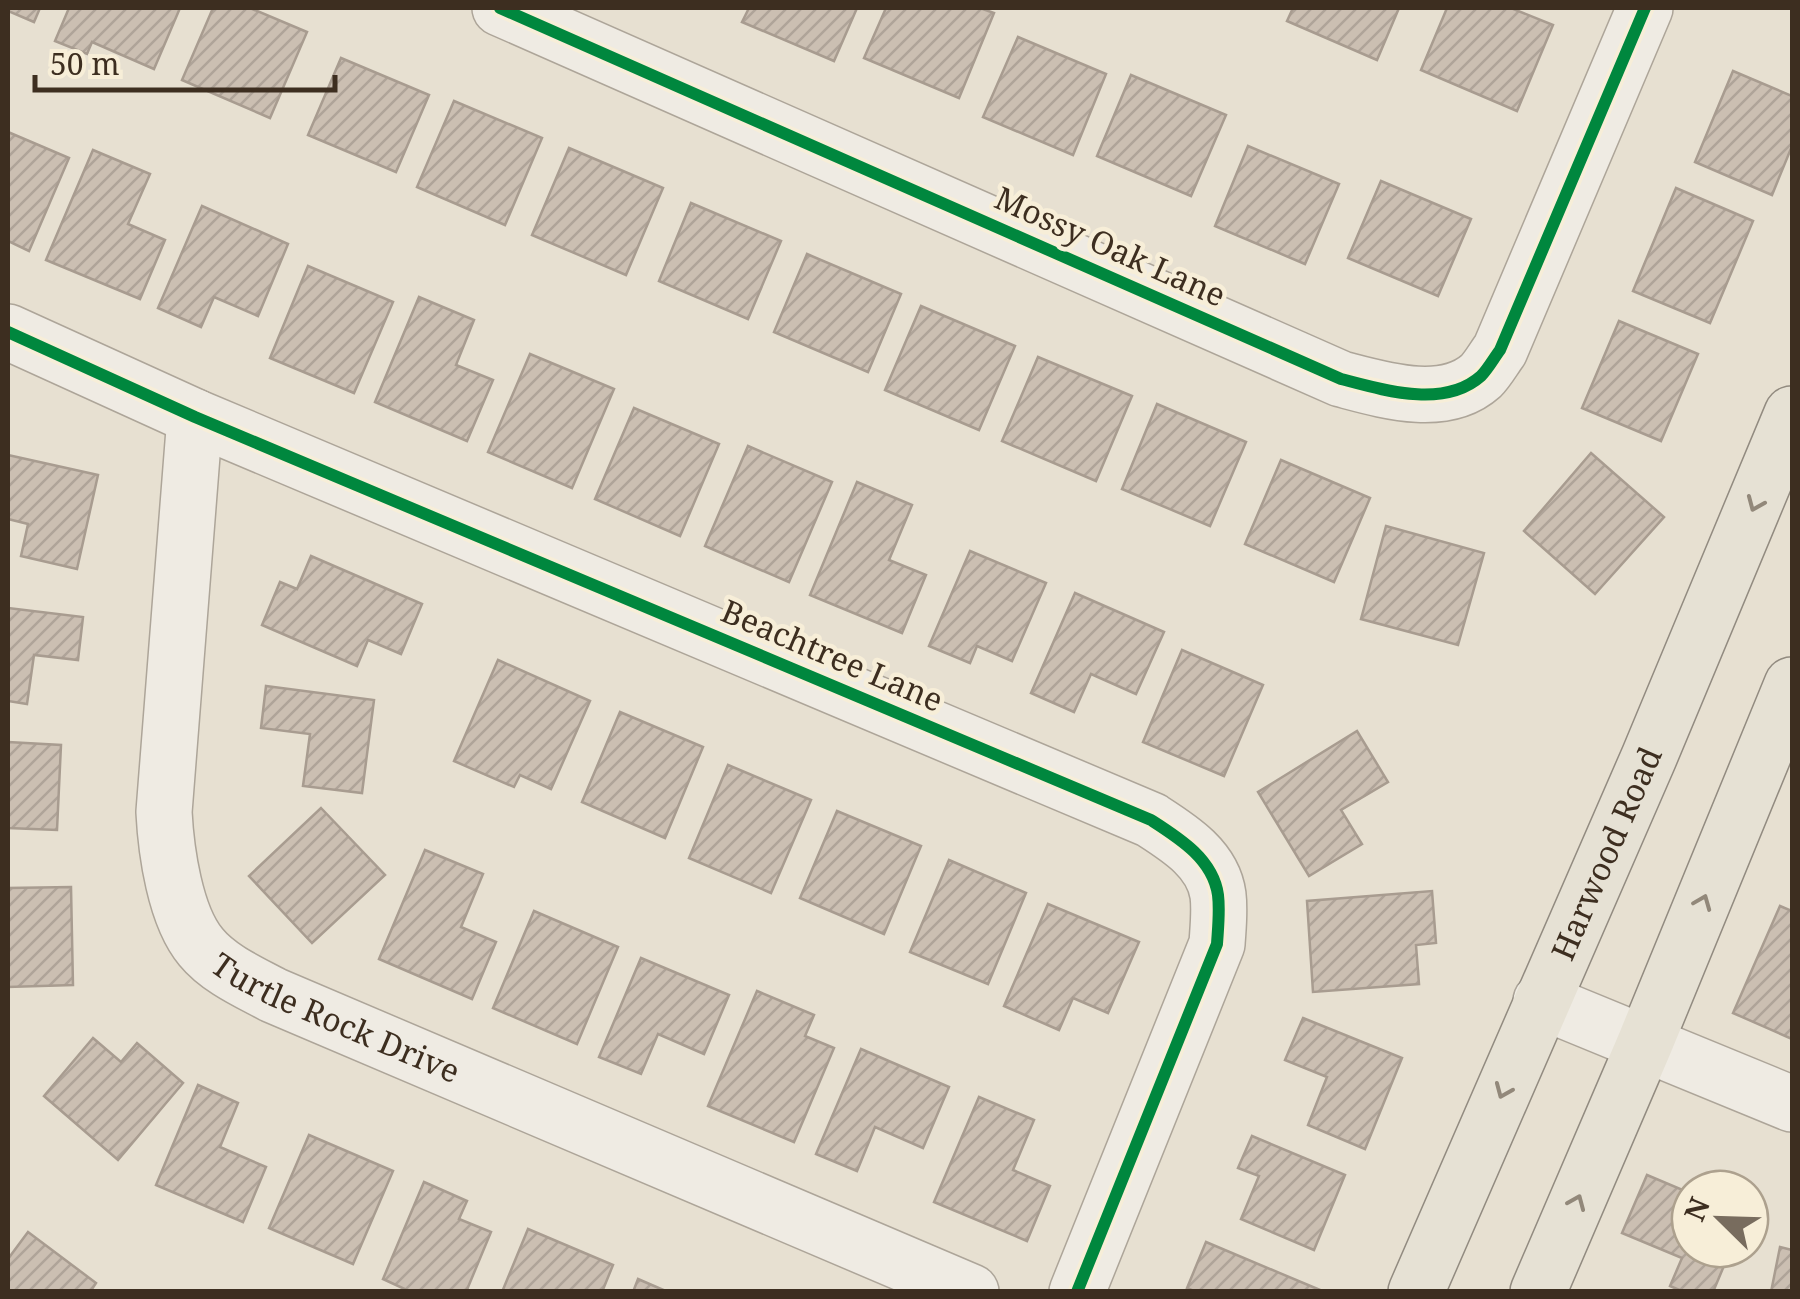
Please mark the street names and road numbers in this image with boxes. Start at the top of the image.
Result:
street label: Mossy Oak Lane [988,175,1233,316]
street label: Beachtree Lane [715,589,950,721]
street label: Harwood Road [1540,740,1671,966]
street label: Turtle Rock Drive [203,942,467,1092]

